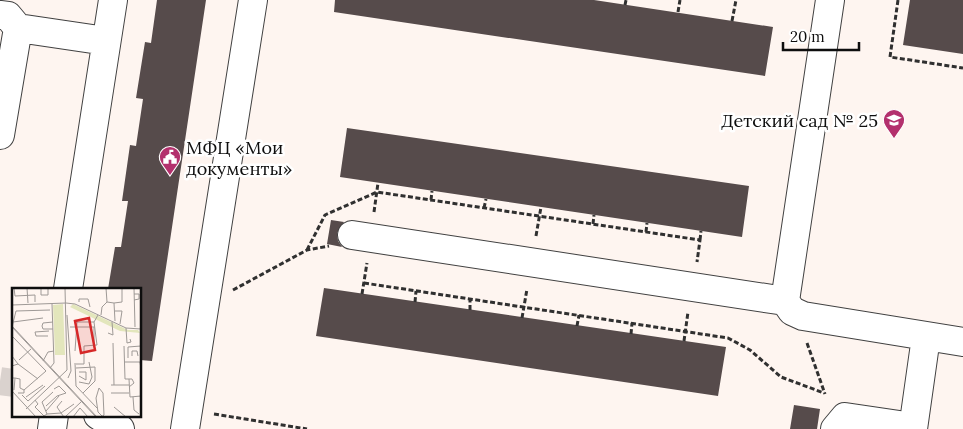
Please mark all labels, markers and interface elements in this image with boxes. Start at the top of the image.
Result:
scale bar [783,20,859,52]
text: 20 m [790,27,825,46]
school or university icon: Детский сад № 25 [882,108,906,139]
place label: Детский сад № 25 [721,109,878,132]
place label: МФЦ «Мои документы» [186,136,292,180]
public building icon: МФЦ «Мои документы» [158,145,182,176]
inset map [12,288,141,416]

